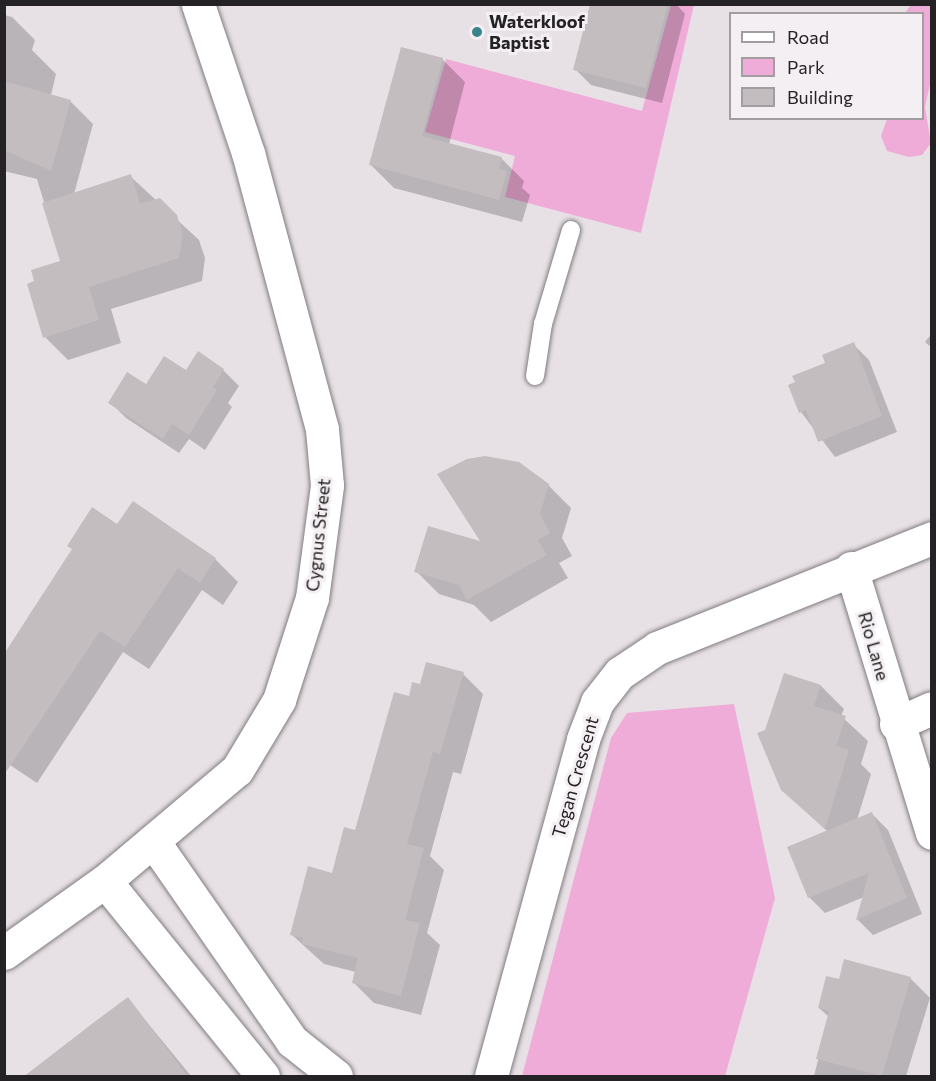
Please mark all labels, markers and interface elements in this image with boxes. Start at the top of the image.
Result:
place label: Waterkloof Baptist [489,11,585,54]
legend [729,12,924,120]
marker: Waterkloof Baptist [470,25,484,39]
text: Road [787,26,829,48]
text: Park [787,56,825,78]
text: Building [787,86,853,108]
street label: Cygnus Street [301,477,335,593]
street label: Rio Lane [854,609,894,683]
street label: Tegan Crescent [547,714,603,840]

